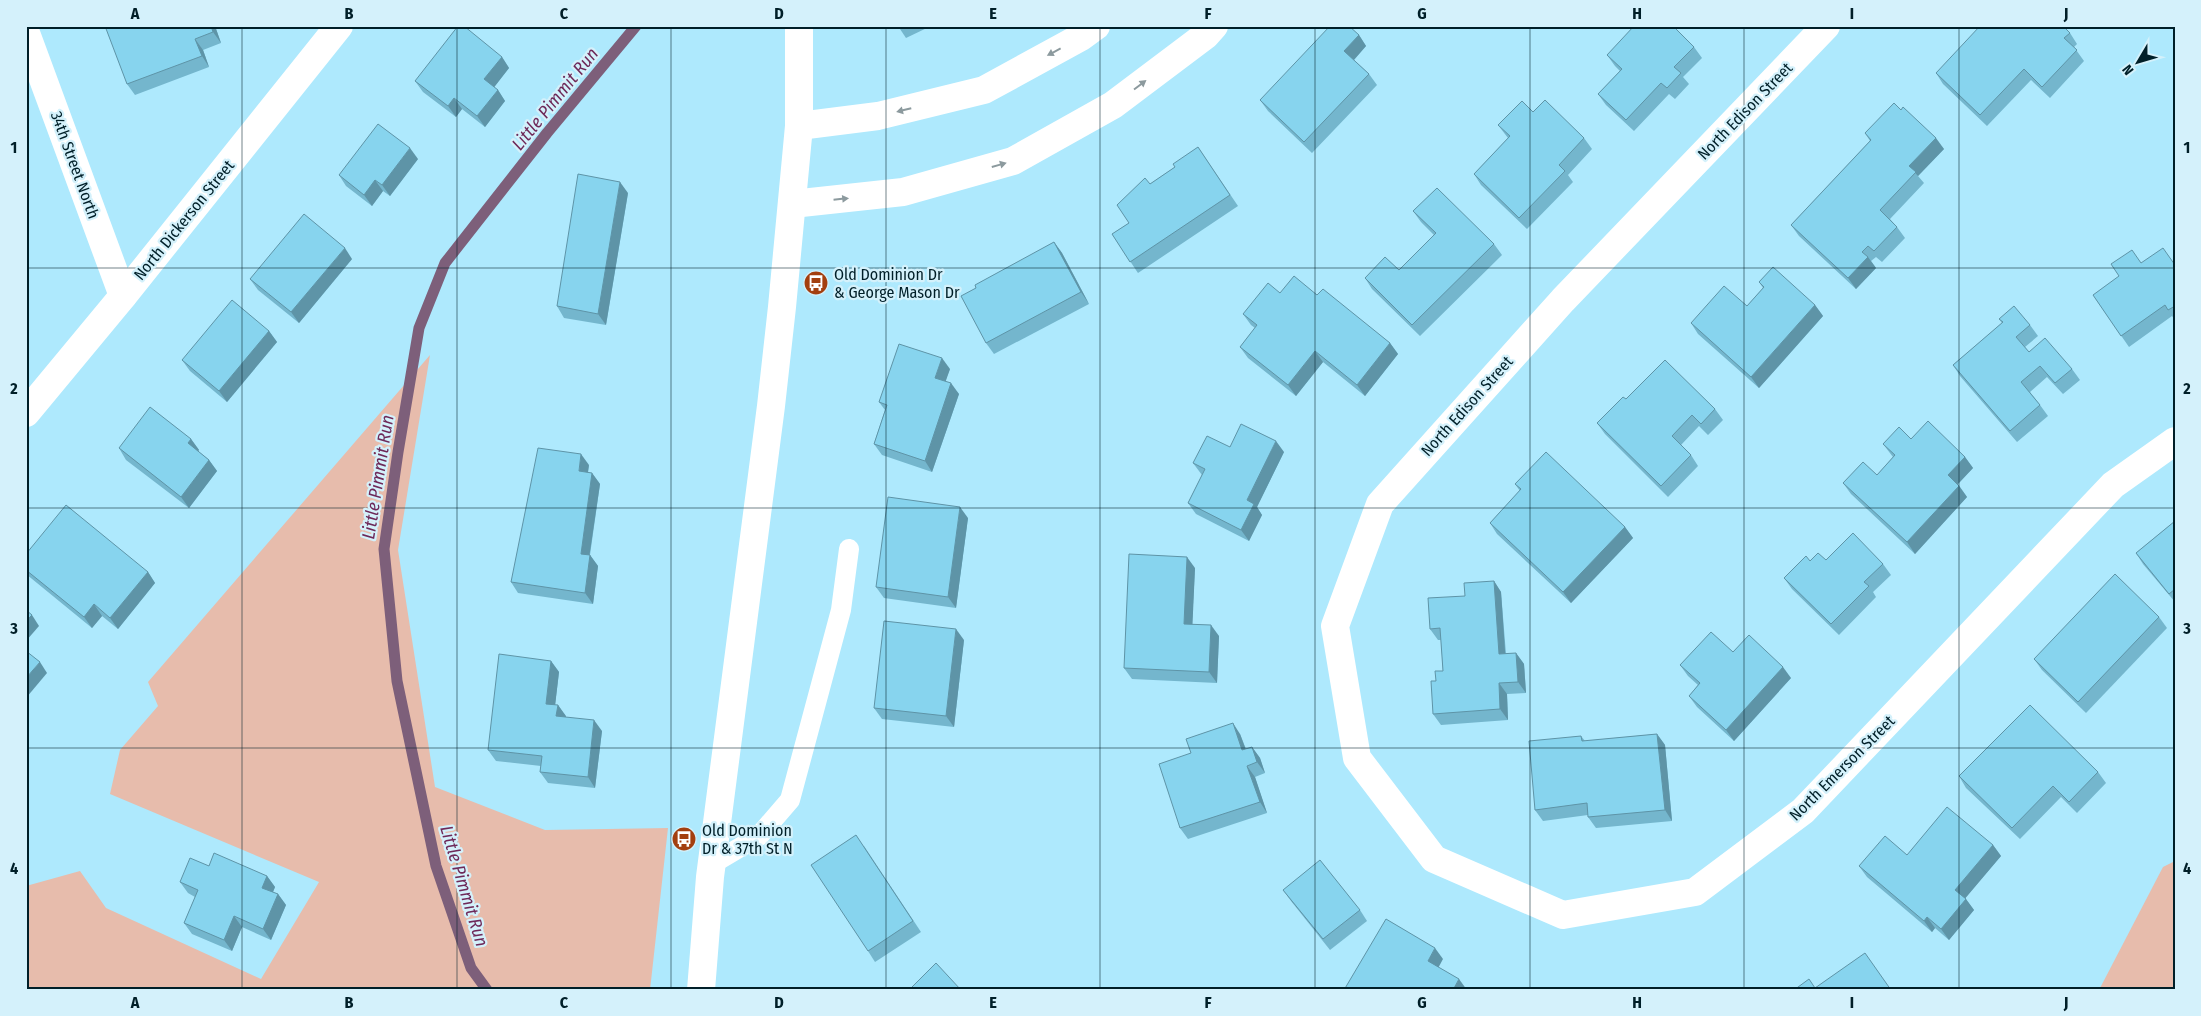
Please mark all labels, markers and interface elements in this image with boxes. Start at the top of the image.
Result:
text: A [130,4,140,23]
text: B [345,4,354,23]
text: C [560,4,569,23]
text: D [774,4,784,23]
text: E [989,4,997,23]
text: F [1204,4,1212,23]
text: G [1417,4,1427,23]
text: H [1632,4,1642,23]
text: I [1850,4,1854,23]
text: J [2063,4,2068,23]
north arrow [2114,38,2164,88]
water label: Little Pimmit Run [507,43,603,155]
one-way arrow [1047,48,1062,56]
street label: North Edison Street [1694,58,1797,164]
text: N [2119,61,2137,78]
one-way arrow [1133,80,1146,91]
one-way arrow [896,106,911,114]
street label: 34th Street North [47,109,103,221]
text: 1 [11,138,17,157]
text: 1 [2184,138,2190,157]
street label: North Dickerson Street [130,156,239,284]
one-way arrow [991,160,1006,168]
one-way arrow [833,195,849,203]
place label: Old Dominion Dr & George Mason Dr [834,265,960,302]
bus stop icon: Old Dominion Dr & George Mason Dr [803,270,829,296]
street label: North Edison Street [1417,352,1517,460]
text: 2 [9,379,18,398]
text: 2 [2182,379,2191,398]
water label: Little Pimmit Run [357,413,399,541]
text: 3 [9,619,18,638]
text: 3 [2182,619,2191,638]
street label: North Emerson Street [1785,711,1899,825]
place label: Old Dominion Dr & 37th St N [702,821,793,858]
water label: Little Pimmit Run [435,823,493,949]
bus stop icon: Old Dominion Dr & 37th St N [671,826,697,852]
text: 4 [10,859,18,878]
text: 4 [2183,859,2191,878]
text: A [130,993,140,1012]
text: B [345,993,354,1012]
text: C [560,993,569,1012]
text: D [774,993,784,1012]
text: E [989,993,997,1012]
text: F [1204,993,1212,1012]
text: G [1417,993,1427,1012]
text: H [1632,993,1642,1012]
text: I [1850,993,1854,1012]
text: J [2063,993,2068,1012]

